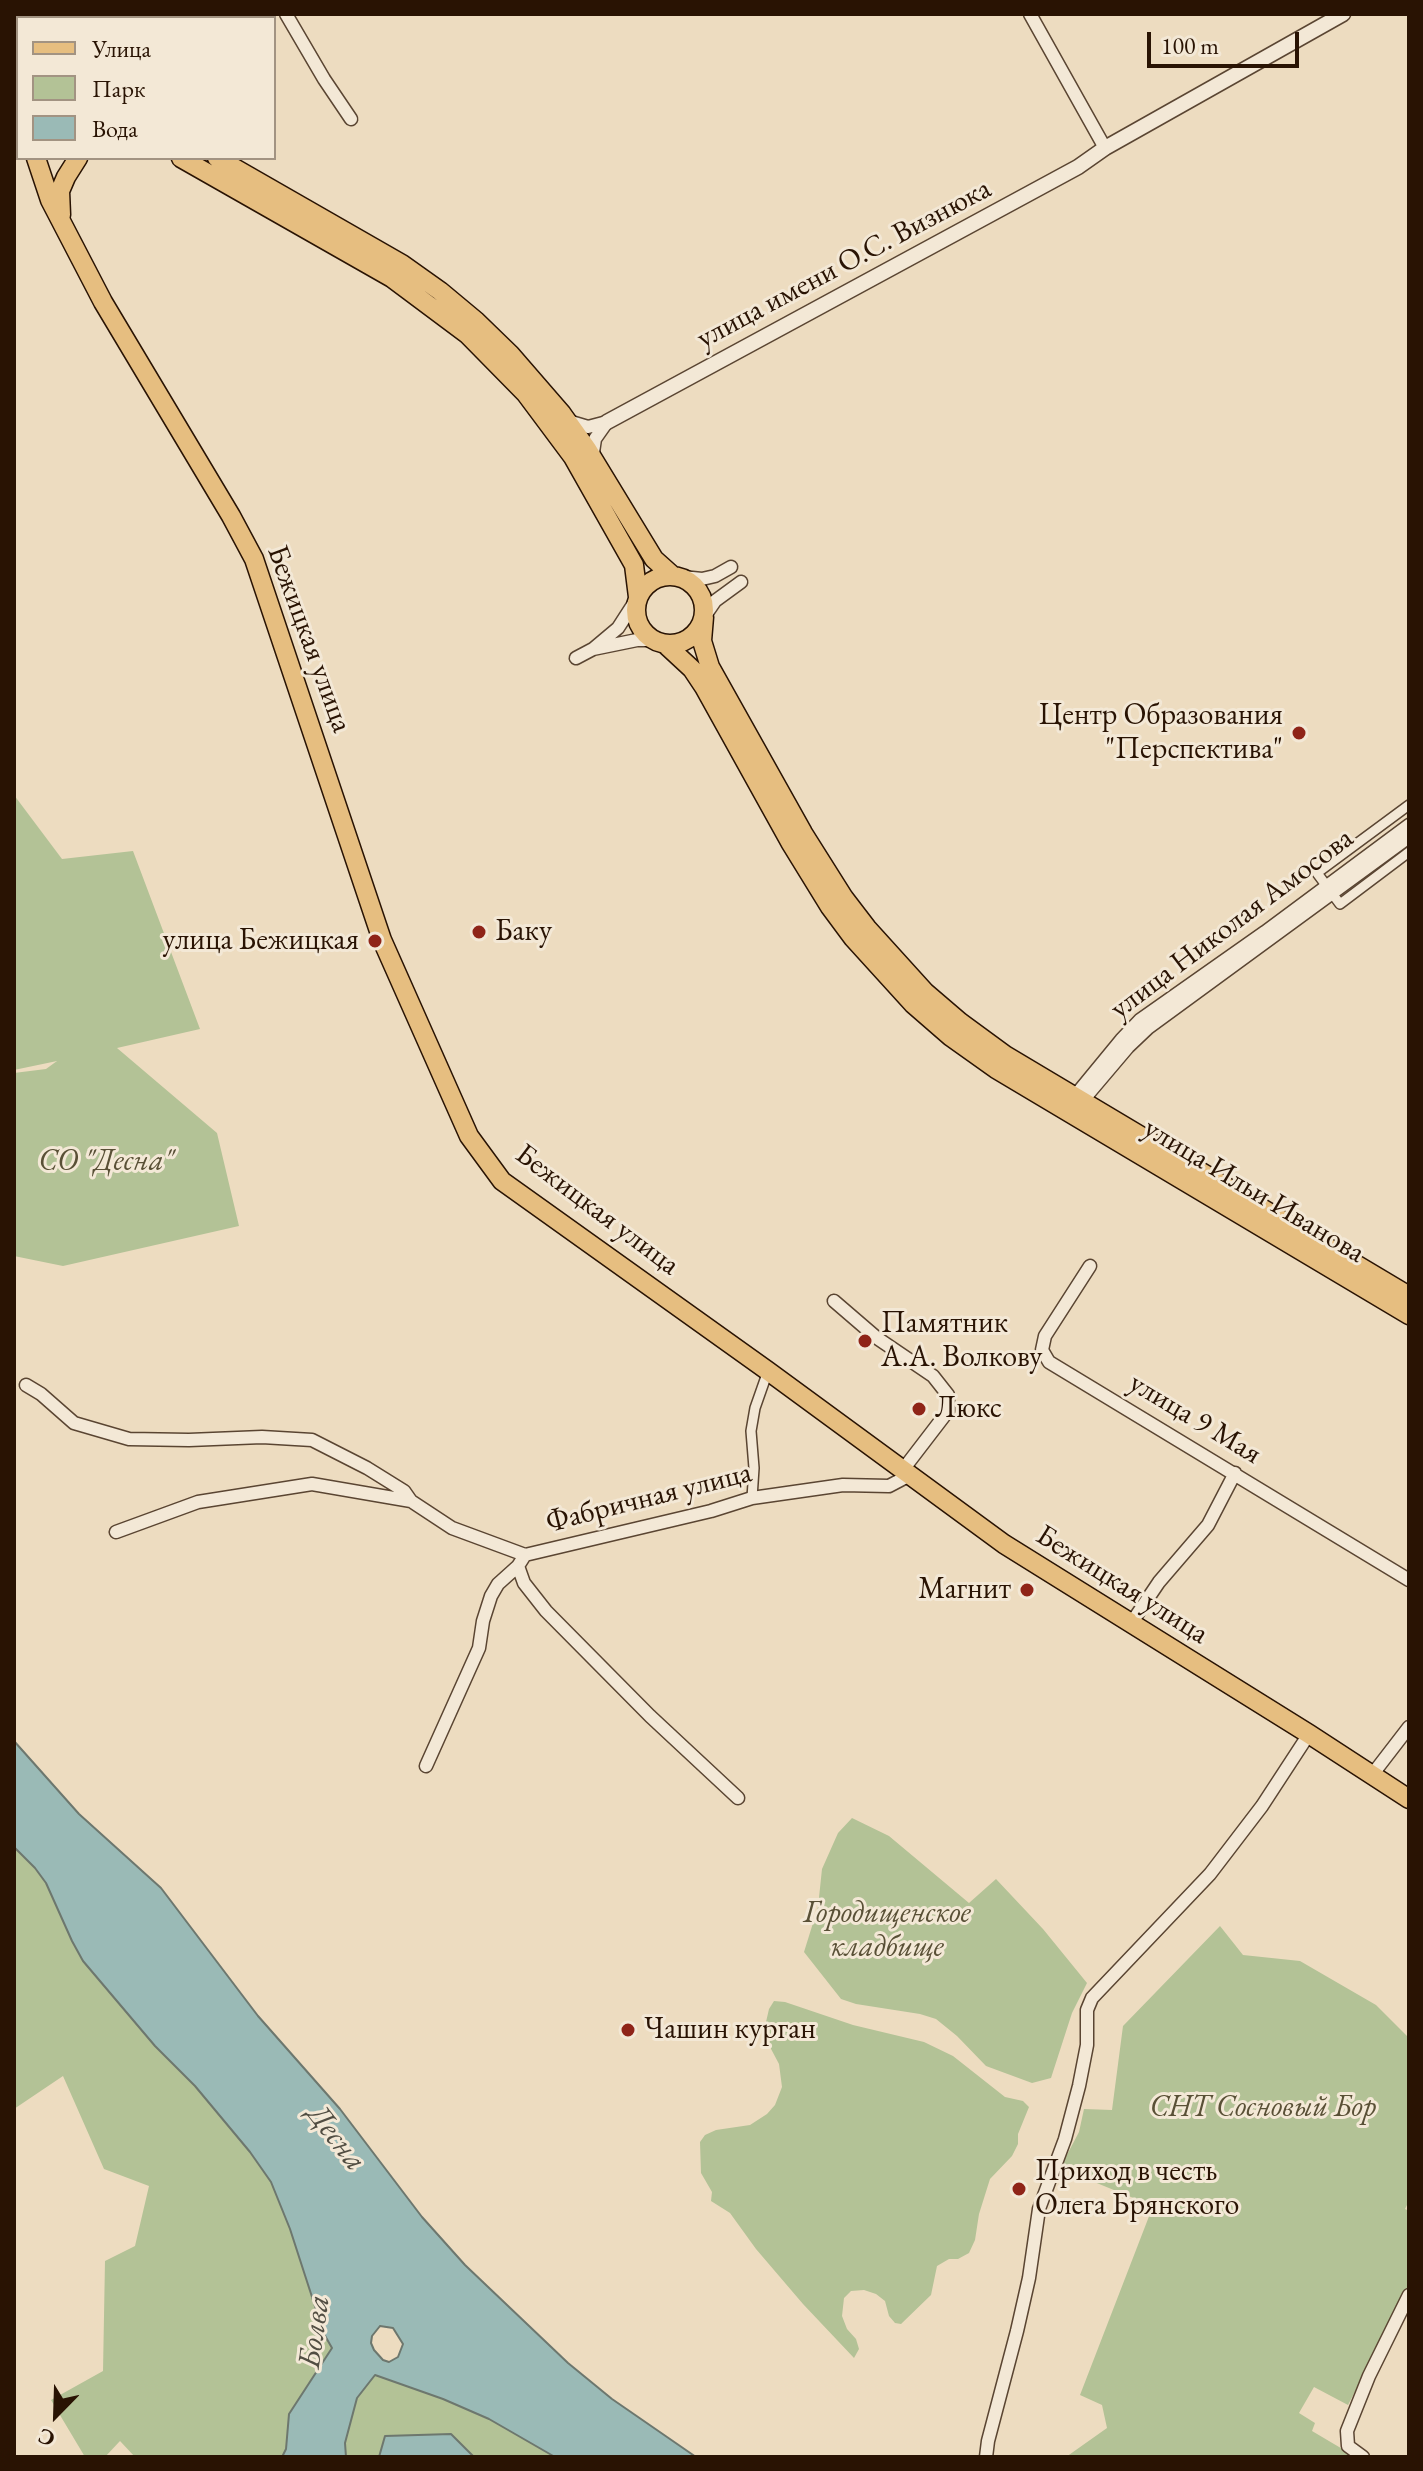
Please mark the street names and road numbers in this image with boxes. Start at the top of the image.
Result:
street label: улица имени О.С. Визнюка [691,171,997,357]
street label: Бежицкая улица [258,541,360,737]
street label: улица Николая Амосова [1103,821,1361,1027]
street label: улица Ильи Иванова [1137,1111,1371,1271]
street label: Бежицкая улица [508,1137,686,1283]
street label: улица 9 Мая [1122,1365,1268,1473]
street label: Фабричная улица [543,1455,755,1541]
street label: Бежицкая улица [1029,1518,1215,1652]

